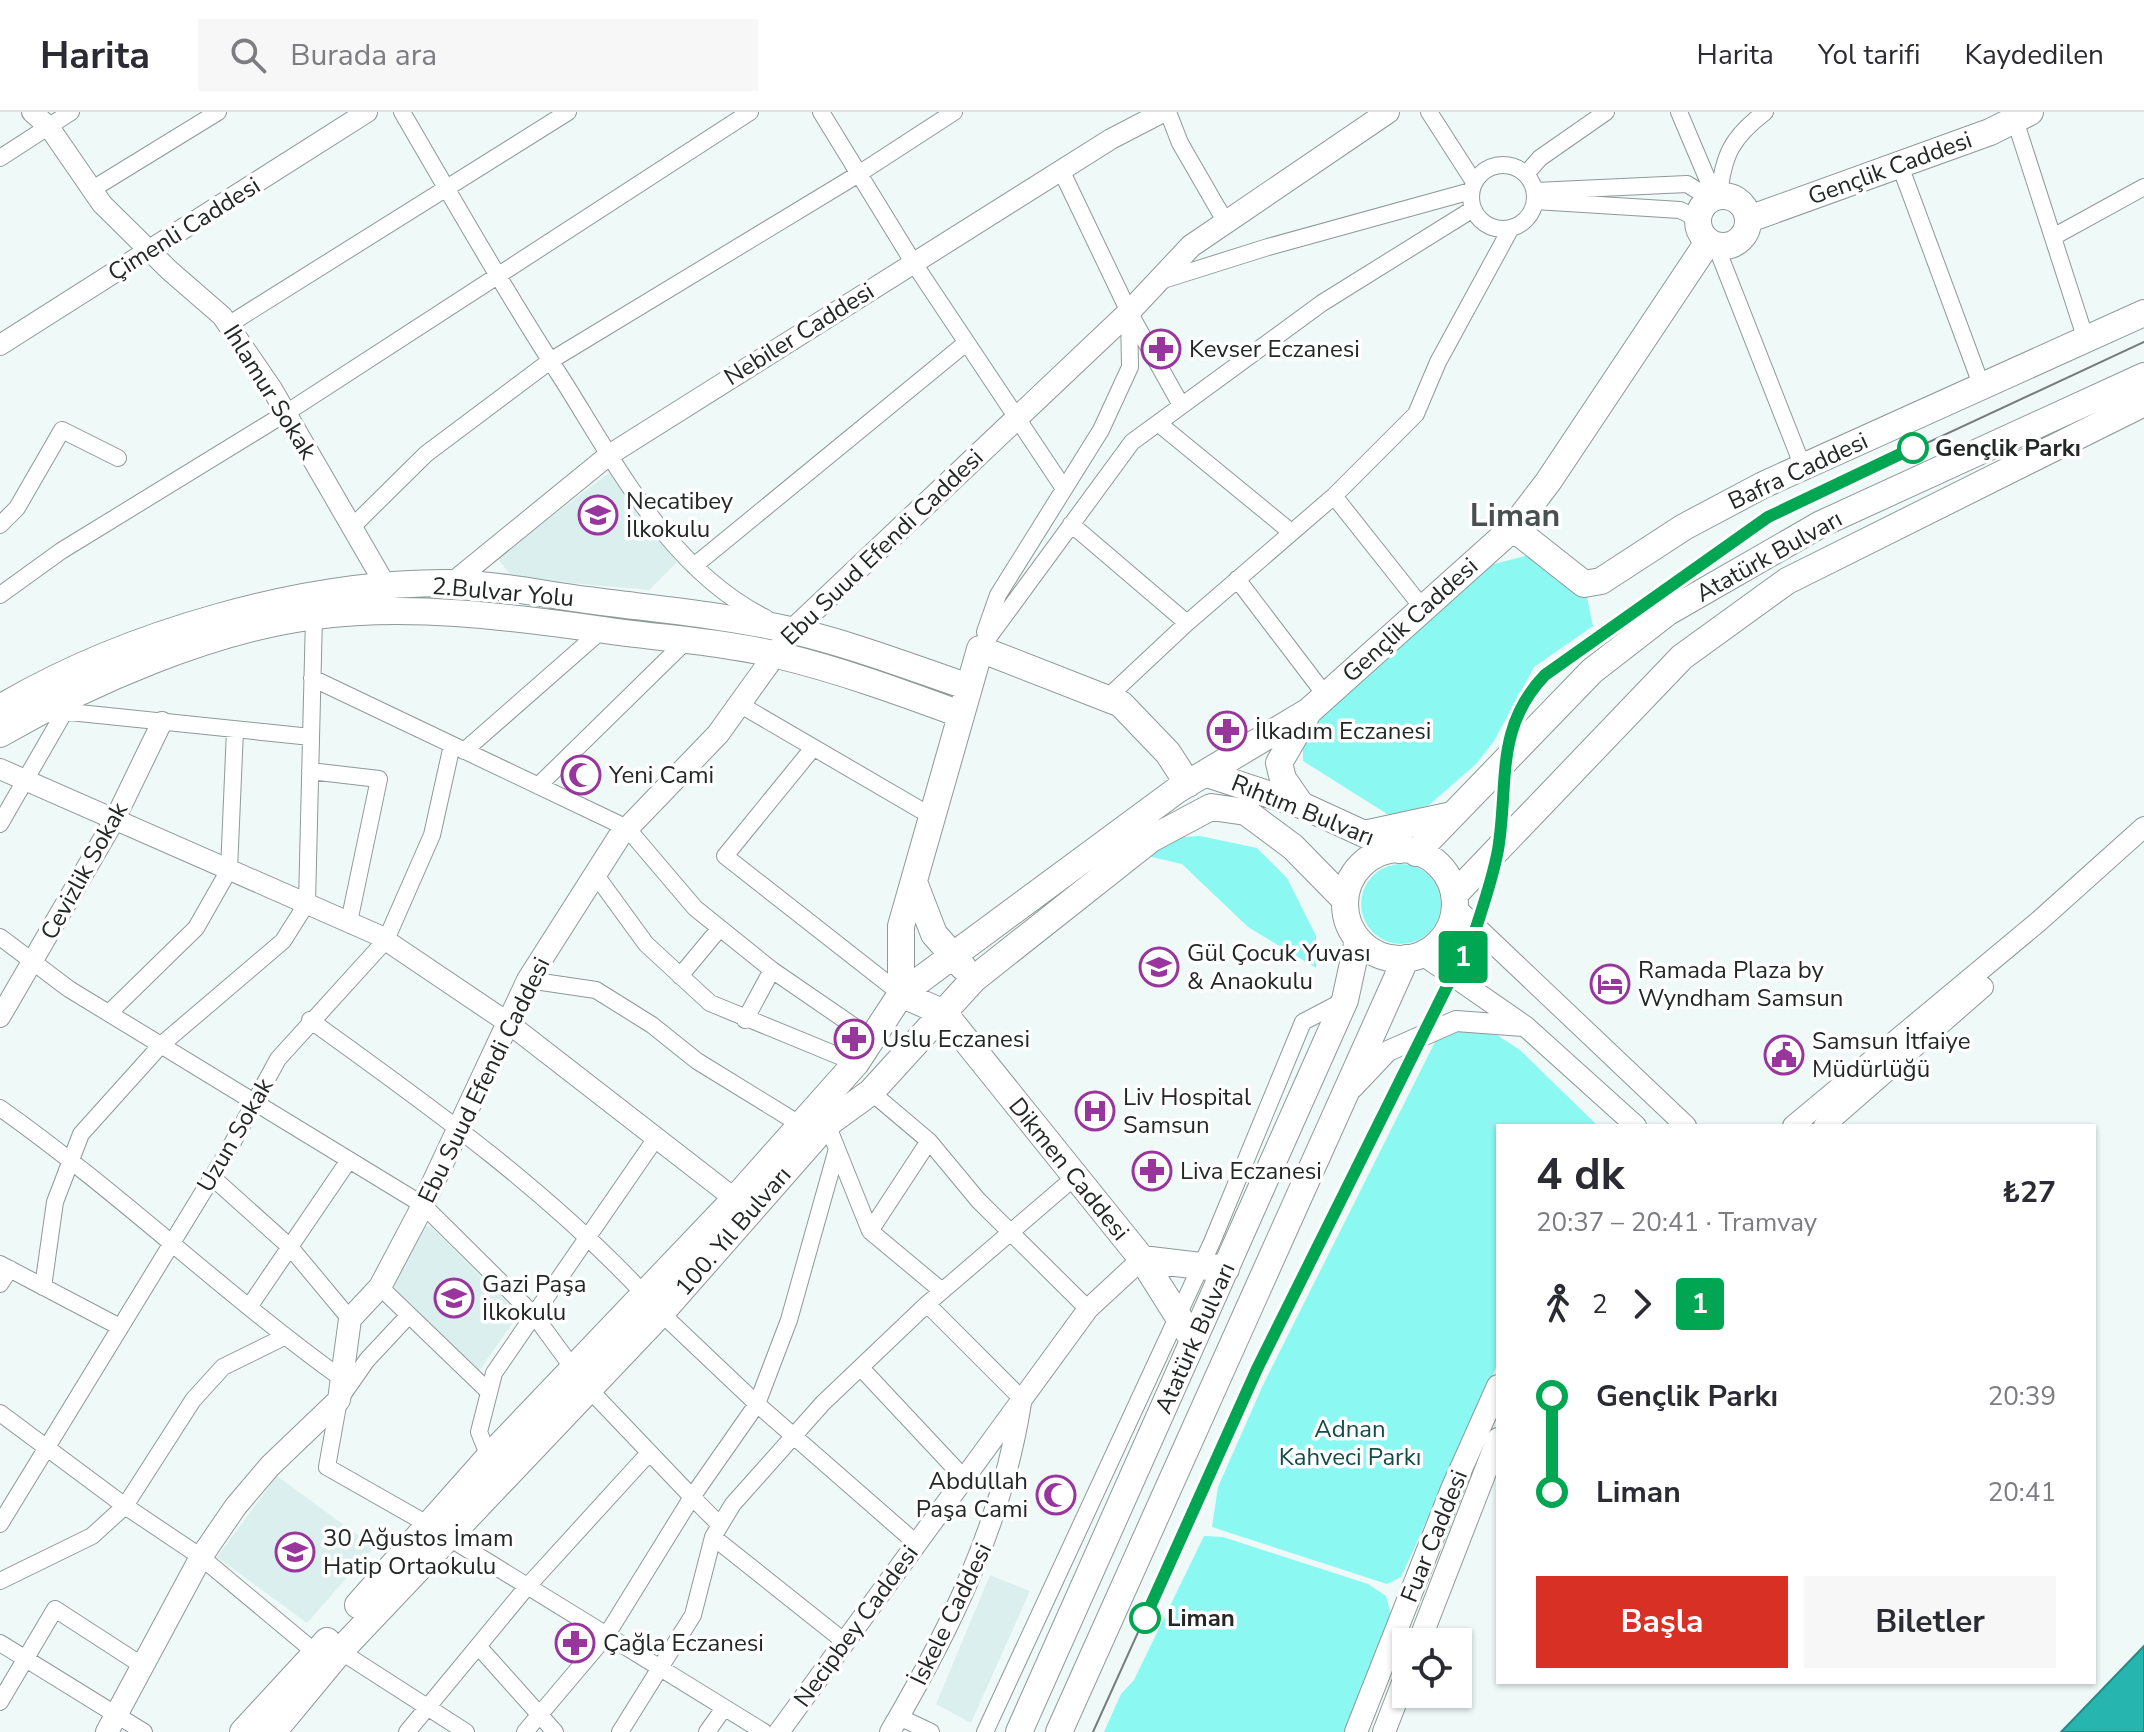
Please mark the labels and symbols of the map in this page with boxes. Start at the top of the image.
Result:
street label: Gençlik Caddesi [1804,124,1976,212]
street label: Çimenli Caddesi [102,169,266,289]
street label: Nebiler Caddesi [718,275,880,393]
street label: Ihlamur Sokak [216,319,325,466]
pharmacy icon: Kevser Eczanesi [1140,328,1182,370]
place label: Kevser Eczanesi [1189,333,1360,365]
street label: Bafra Caddesi [1723,425,1873,517]
place label: Gençlik Parkı [1935,432,2081,464]
marker: Gençlik Parkı [1898,433,1928,463]
street label: Ebu Suud Efendi Caddesi [774,442,990,652]
place label: Necatibey İlkokulu [626,485,734,545]
school or university icon: Necatibey İlkokulu [577,494,619,536]
district label: Liman [1470,494,1560,537]
street label: Atatürk Bulvarı [1690,503,1848,609]
street label: Gençlik Caddesi [1335,551,1485,689]
street label: 2.Bulvar Yolu [431,570,575,614]
pharmacy icon: İlkadım Eczanesi [1206,710,1248,752]
place label: İlkadım Eczanesi [1255,715,1431,747]
mosque icon: Yeni Cami [560,754,602,796]
place label: Yeni Cami [608,759,714,791]
street label: Rıhtım Bulvarı [1227,767,1379,853]
street label: Cevizlik Sokak [33,796,135,945]
line badge: 1 [1437,931,1489,983]
place label: Gül Çocuk Yuvası & Anaokulu [1187,937,1371,997]
school or university icon: Gül Çocuk Yuvası & Anaokulu [1138,946,1180,988]
street label: Ebu Suud Efendi Caddesi [411,952,557,1208]
place label: Ramada Plaza by Wyndham Samsun [1638,954,1843,1014]
hotel icon: Ramada Plaza by Wyndham Samsun [1589,963,1631,1005]
pharmacy icon: Uslu Eczanesi [833,1018,875,1060]
place label: Uslu Eczanesi [882,1023,1030,1055]
place label: Samsun İtfaiye Müdürlüğü [1812,1025,1971,1085]
public building icon: Samsun İtfaiye Müdürlüğü [1763,1034,1805,1076]
street label: Uzun Sokak [190,1071,281,1198]
place label: Liv Hospital Samsun [1123,1081,1251,1141]
hospital icon: Liv Hospital Samsun [1074,1090,1116,1132]
street label: Dikmen Caddesi [1002,1091,1136,1247]
pharmacy icon: Liva Eczanesi [1131,1150,1173,1192]
place label: Liva Eczanesi [1180,1155,1322,1187]
street label: 100. Yıl Bulvarı [668,1159,798,1303]
street label: Atatürk Bulvarı [1147,1257,1243,1419]
place label: Gazi Paşa İlkokulu [482,1268,587,1328]
school or university icon: Gazi Paşa İlkokulu [433,1277,475,1319]
park label: Adnan Kahveci Parkı [1279,1413,1421,1473]
place label: Abdullah Paşa Cami [916,1465,1028,1525]
street label: Fuar Caddesi [1393,1465,1475,1607]
mosque icon: Abdullah Paşa Cami [1035,1474,1077,1516]
place label: 30 Ağustos İmam Hatip Ortaokulu [323,1522,514,1582]
school or university icon: 30 Ağustos İmam Hatip Ortaokulu [274,1531,316,1573]
street label: İskele Caddesi [903,1538,999,1690]
street label: Necipbey Caddesi [786,1539,926,1713]
place label: Liman [1167,1602,1235,1634]
marker: Liman [1130,1603,1160,1633]
pharmacy icon: Çağla Eczanesi [554,1622,596,1664]
place label: Çağla Eczanesi [603,1627,764,1659]

